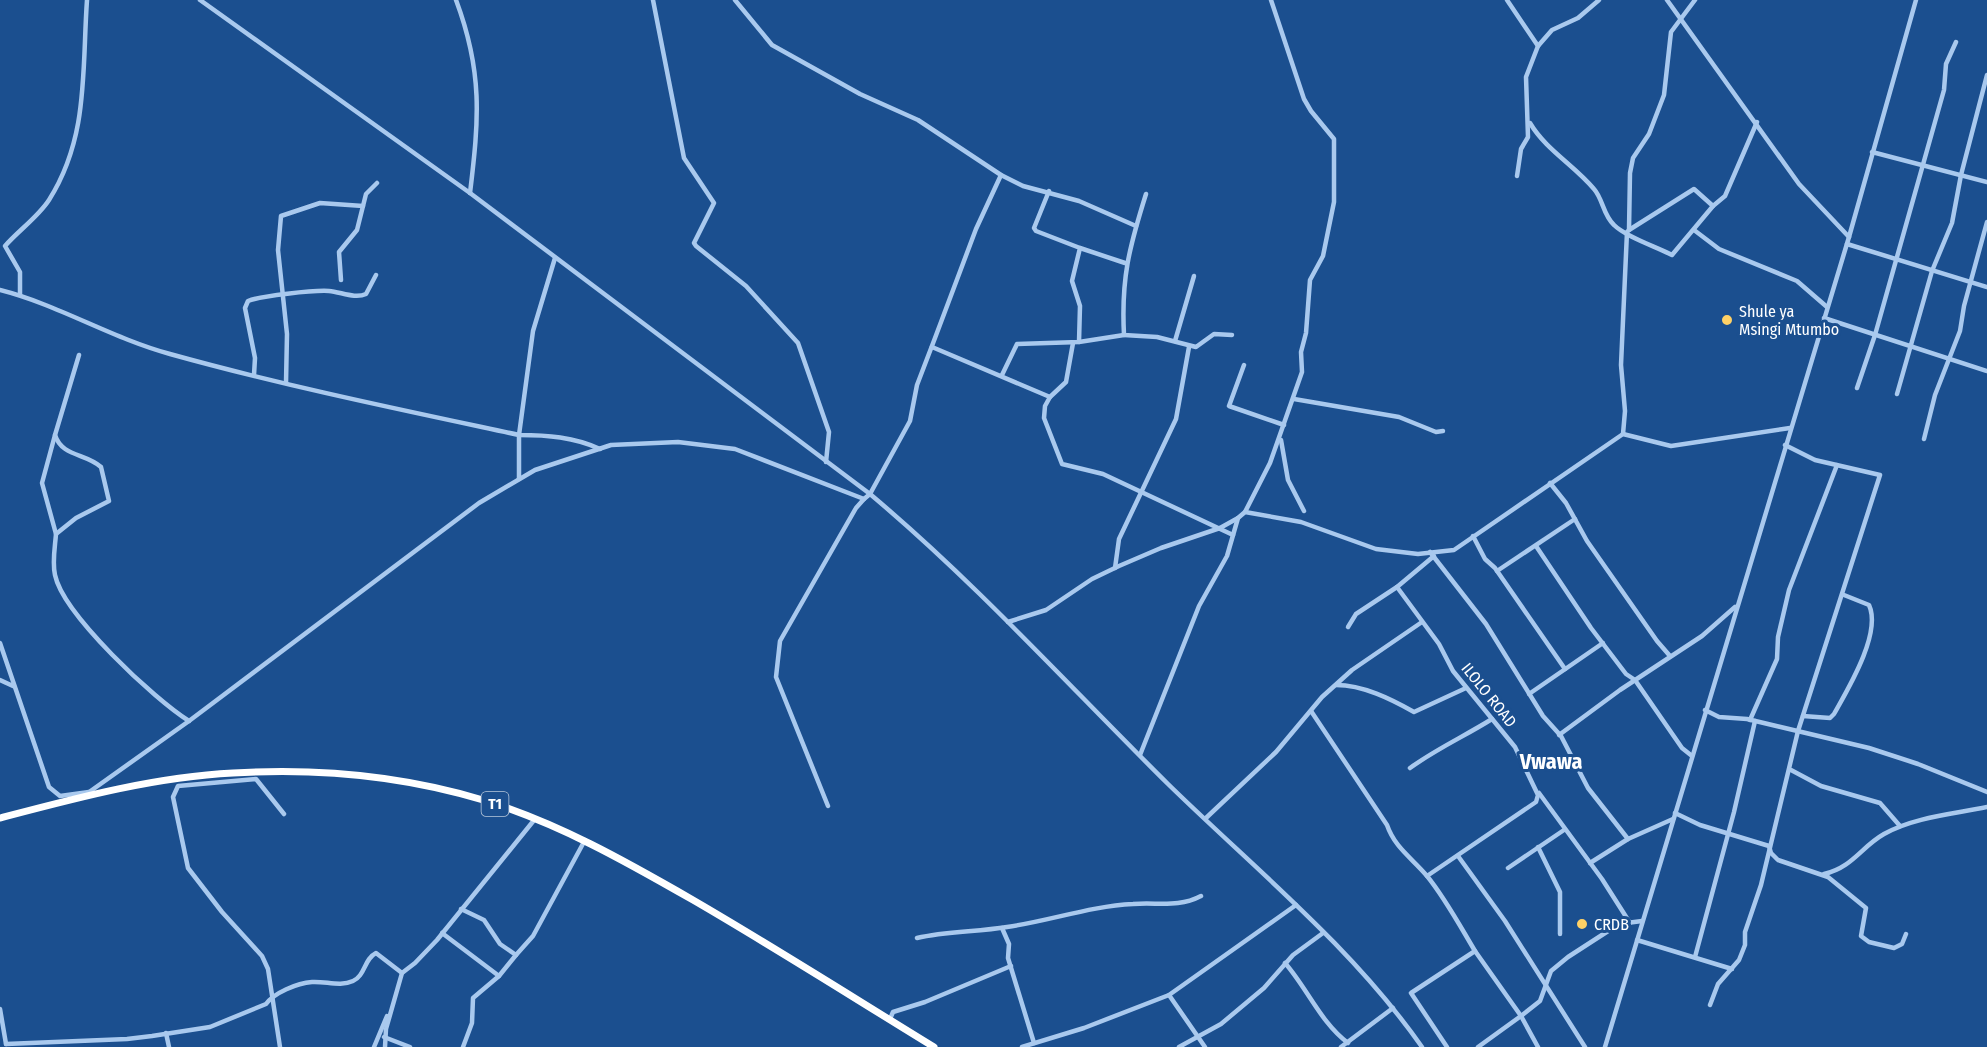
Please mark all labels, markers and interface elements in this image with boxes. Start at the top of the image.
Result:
place label: Shule ya Msingi Mtumbo [1739,302,1839,339]
marker: Shule ya Msingi Mtumbo [1720,313,1734,327]
street label: ILOLO ROAD [1457,659,1521,731]
district label: Vwawa [1519,748,1582,775]
road number: T1 [482,792,508,816]
place label: CRDB [1594,915,1629,934]
marker: CRDB [1575,917,1589,931]

